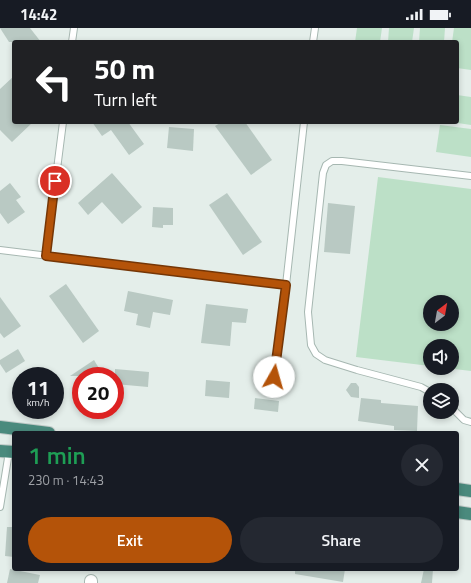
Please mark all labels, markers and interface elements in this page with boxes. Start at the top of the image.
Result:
text: 14:42 [20,3,57,26]
text: 50 m [94,47,155,90]
icon: left [28,56,80,108]
text: Turn left [94,86,157,113]
pin [38,164,72,198]
icon: arrive [44,170,66,192]
north arrow [423,295,459,331]
map controls [423,295,459,419]
button: sound [423,339,459,375]
position arrow [253,356,295,398]
speed limit sign: 20 [72,367,124,419]
text: 11 [27,372,49,403]
button: layers [423,383,459,419]
text: km/h [27,395,49,410]
text: 1 min [28,437,86,473]
button: close [401,444,443,486]
text: 230 m · 14:43 [28,470,104,490]
button: Exit [28,517,232,563]
button: Share [240,517,443,563]

